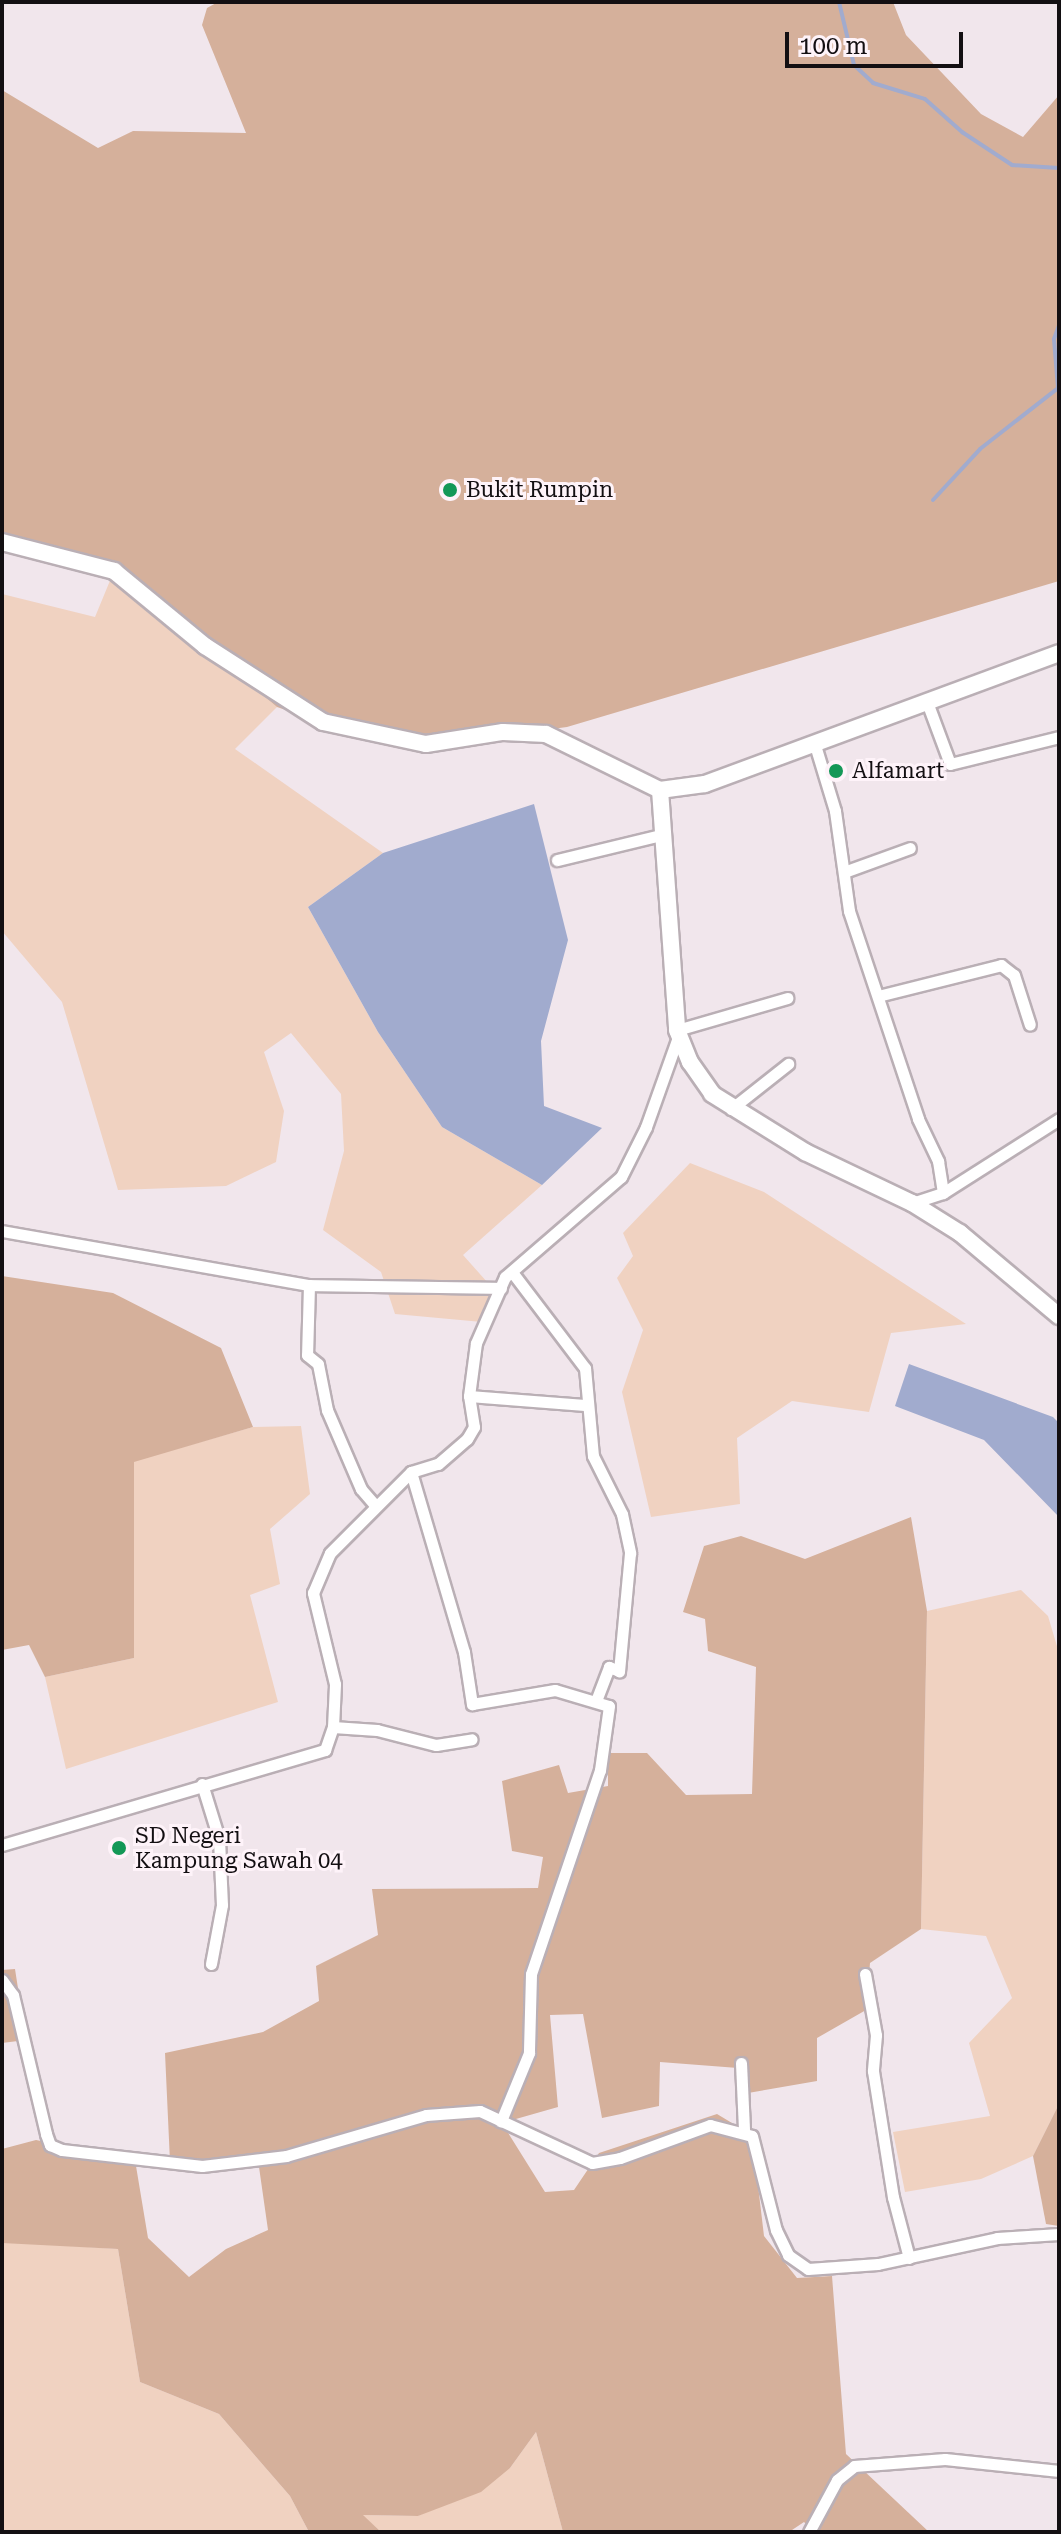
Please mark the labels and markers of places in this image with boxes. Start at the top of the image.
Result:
place label: Bukit Rumpin [466,477,613,503]
marker: Bukit Rumpin [441,481,459,499]
place label: Alfamart [852,758,944,784]
marker: Alfamart [827,762,845,780]
place label: SD Negeri Kampung Sawah 04 [135,1822,343,1874]
marker: SD Negeri Kampung Sawah 04 [110,1839,128,1857]

